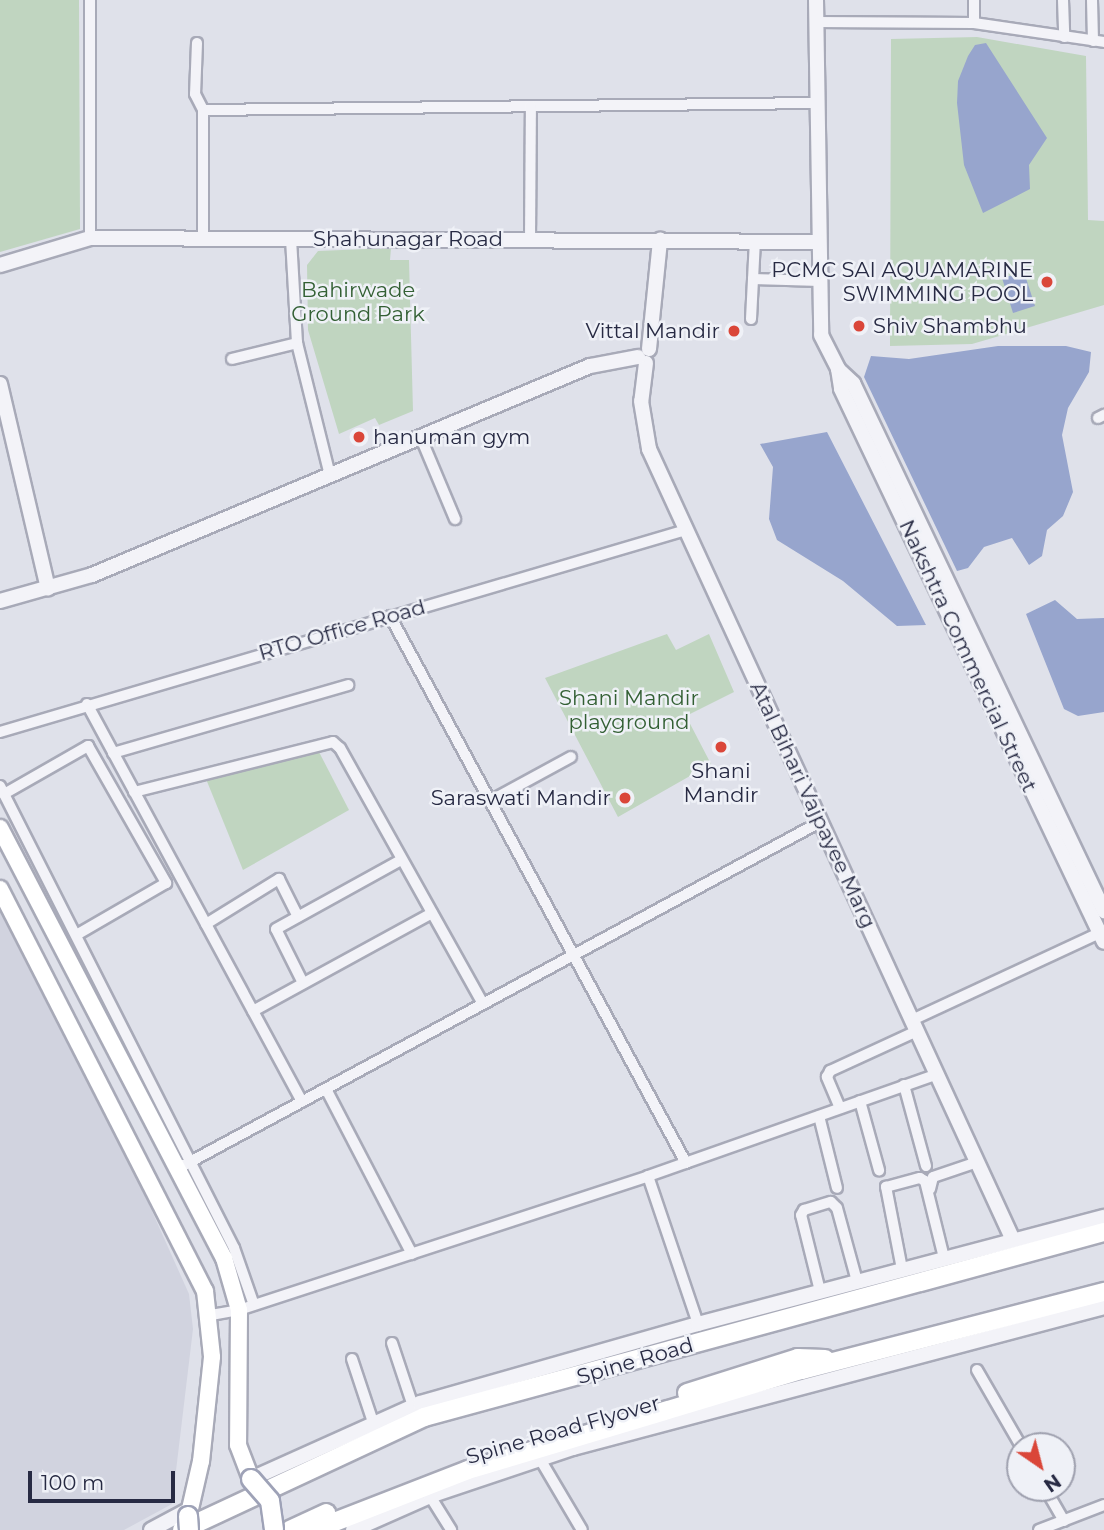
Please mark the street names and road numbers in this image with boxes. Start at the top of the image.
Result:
street label: Shahunagar Road [313,226,503,252]
street label: Nakshtra Commercial Street [894,516,1042,796]
street label: RTO Office Road [256,594,428,666]
street label: Atal Bihari Vajpayee Marg [745,678,881,932]
street label: Spine Road [574,1332,696,1390]
street label: Spine Road Flyover [463,1390,663,1470]

